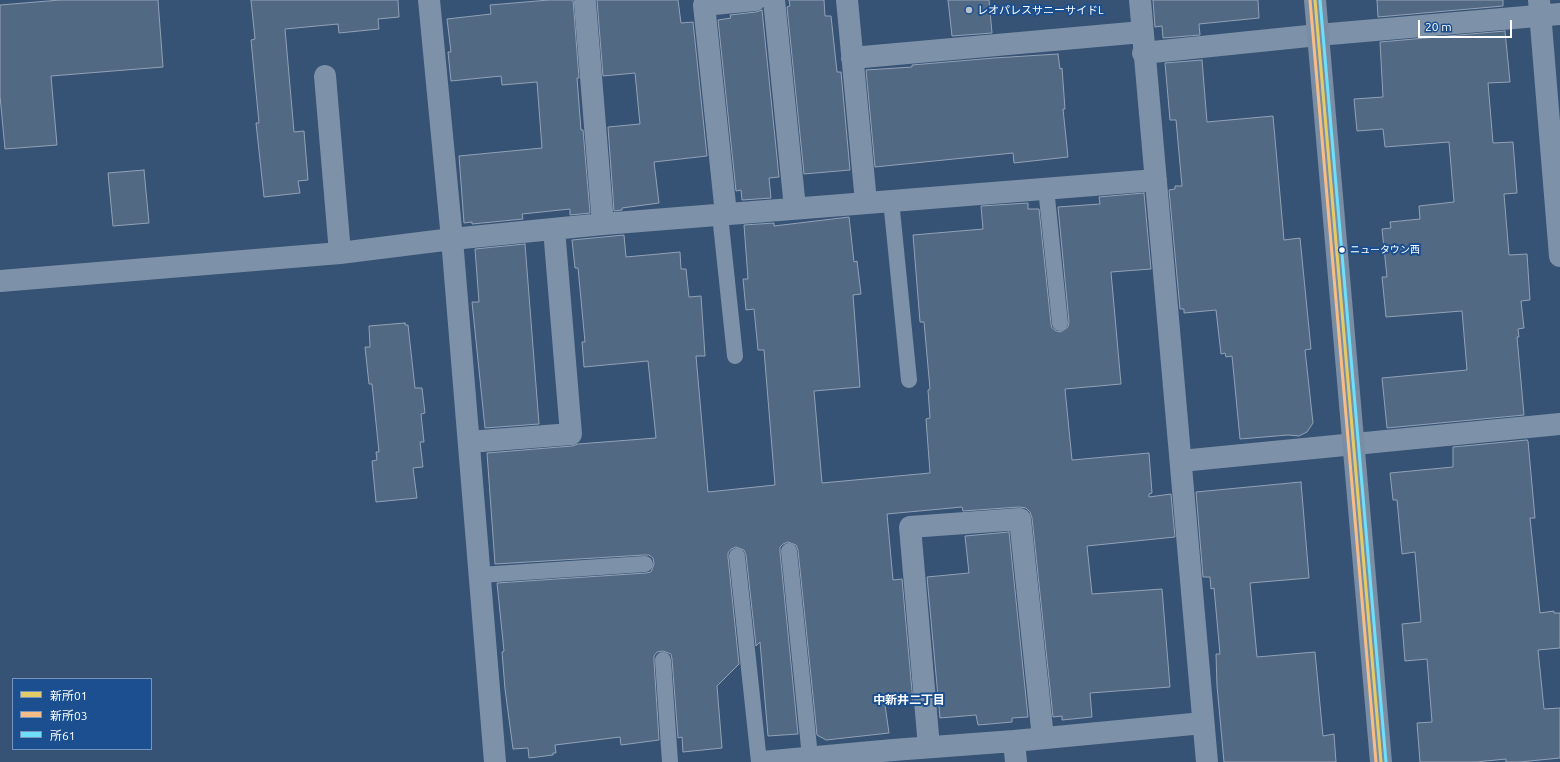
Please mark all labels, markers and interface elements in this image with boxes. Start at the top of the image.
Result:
place label: レオパレスサニーサイドL [977,3,1104,17]
marker: レオパレスサニーサイドL [964,5,974,15]
scale bar [1420,12,1514,38]
text: 20 m [1425,20,1452,33]
place label: ニュータウン西 [1350,244,1420,256]
marker: ニュータウン西 [1337,245,1347,255]
legend [12,678,152,750]
text: 新所01 [50,689,88,702]
district label: 中新井二丁目 [873,693,945,707]
text: 新所03 [50,709,88,722]
text: 所61 [50,729,76,742]

